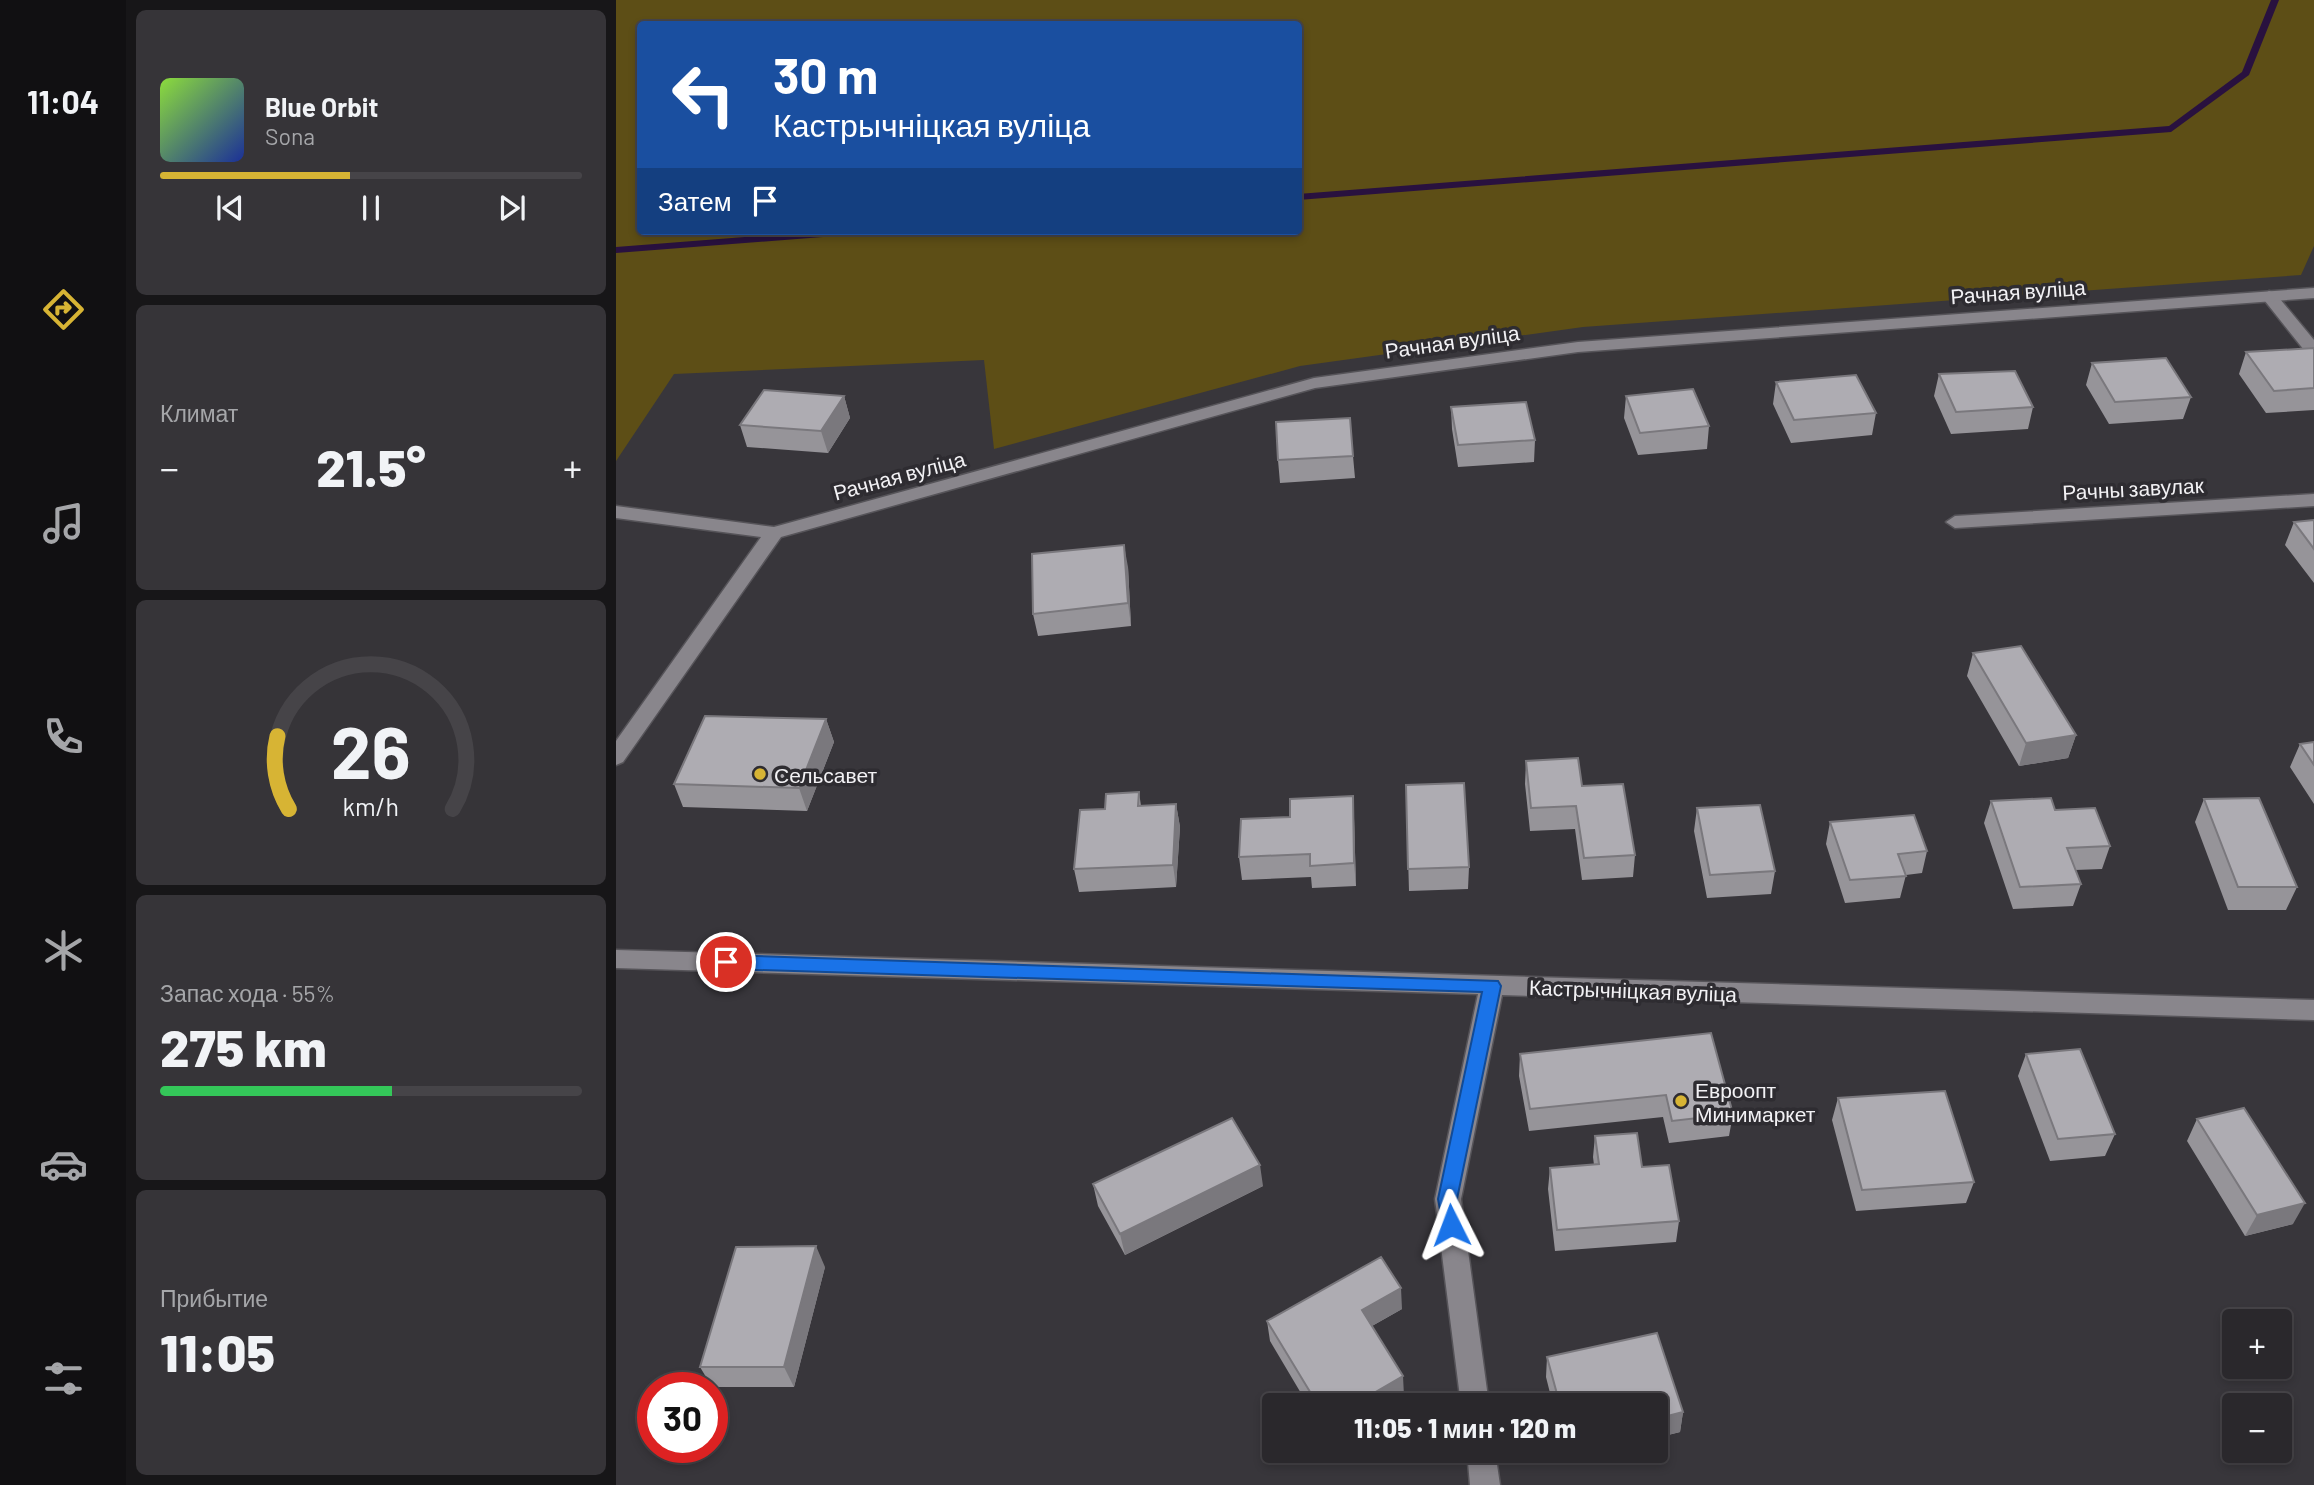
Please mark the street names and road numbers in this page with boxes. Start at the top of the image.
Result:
street label: Рачная вуліца [1949,274,2087,308]
street label: Рачная вуліца [1383,319,1521,363]
street label: Рачная вуліца [830,445,968,505]
street label: Рачны завулак [2062,472,2205,504]
street label: Кастрычніцкая вуліца [1528,974,1738,1006]

